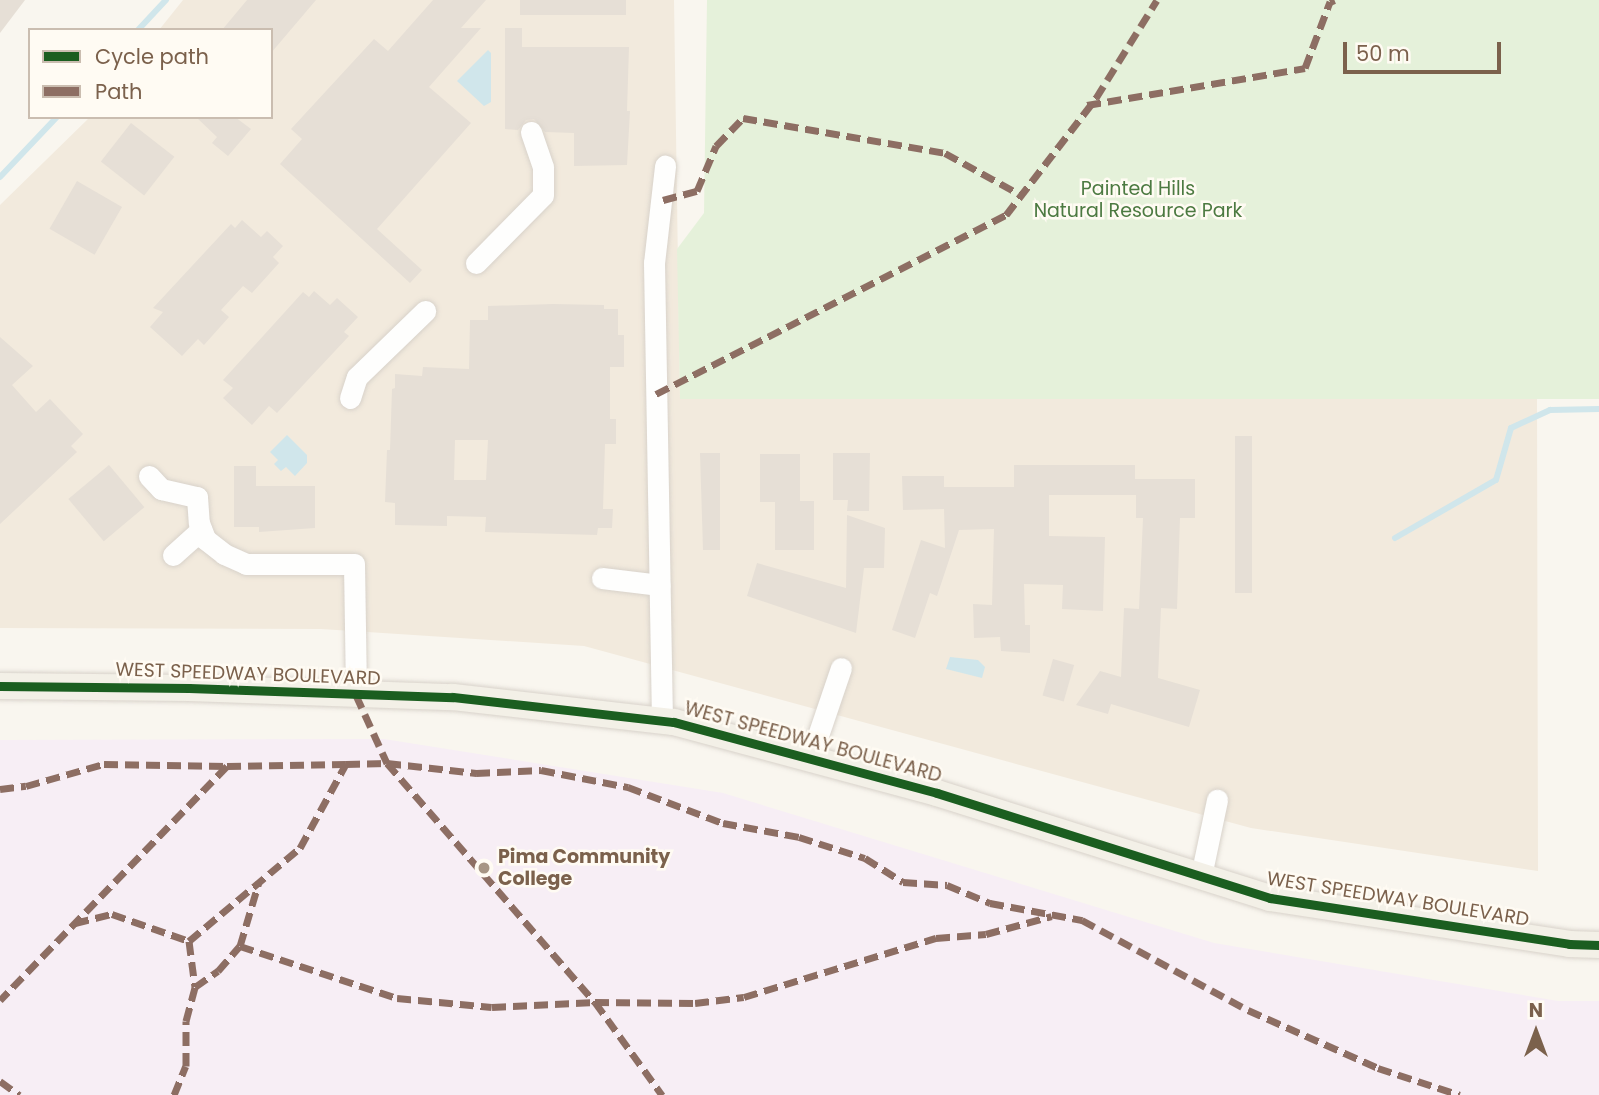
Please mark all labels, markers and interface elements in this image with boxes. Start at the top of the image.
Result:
legend [28,28,273,119]
scale bar [1347,28,1504,72]
text: 50 m [1356,39,1410,68]
text: Cycle path [95,42,209,71]
text: Path [95,77,142,106]
park label: Painted Hills Natural Resource Park [1034,178,1242,222]
street label: WEST SPEEDWAY BOULEVARD [115,658,381,690]
street label: WEST SPEEDWAY BOULEVARD [682,697,944,787]
place label: Pima Community College [498,846,670,890]
marker: Pima Community College [476,860,492,876]
street label: WEST SPEEDWAY BOULEVARD [1265,867,1531,931]
north arrow [1501,997,1571,1067]
text: N [1529,997,1543,1024]

